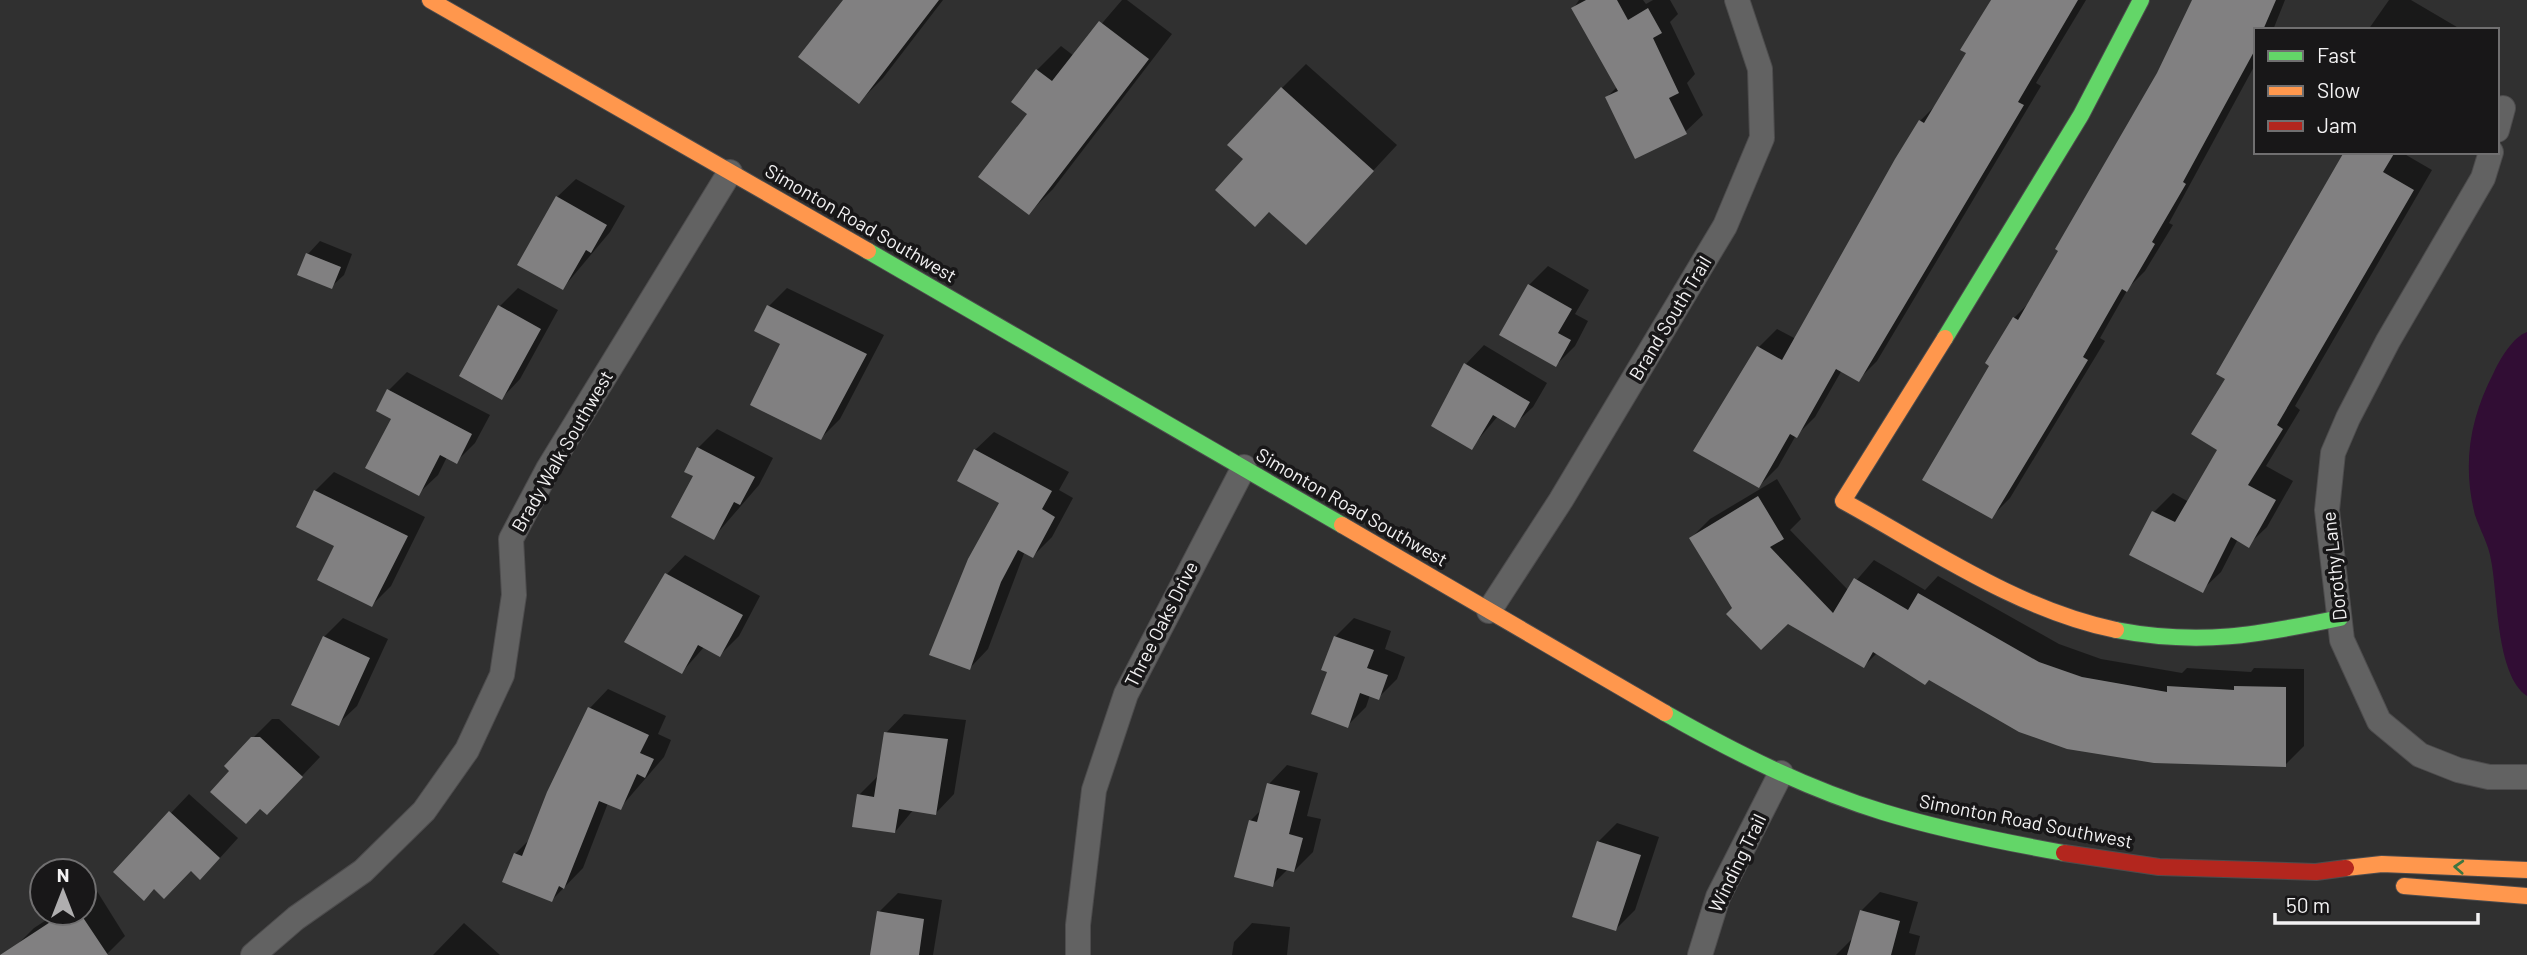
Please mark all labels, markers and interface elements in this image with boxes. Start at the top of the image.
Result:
legend [2254,28,2499,154]
text: Fast [2317,42,2357,67]
text: Slow [2317,77,2360,102]
text: Jam [2317,112,2357,137]
street label: Simonton Road Southwest [762,158,961,287]
street label: Brand South Trail [1623,251,1716,384]
street label: Brady Walk Southwest [506,366,617,536]
street label: Simonton Road Southwest [1253,442,1452,571]
street label: Dorothy Lane [2316,510,2351,622]
street label: Three Oaks Drive [1119,557,1202,690]
street label: Simonton Road Southwest [1917,789,2135,852]
street label: Winding Trail [1703,810,1770,916]
north arrow [28,857,98,927]
one-way arrow [2453,860,2464,875]
text: N [57,863,69,886]
scale bar [2275,881,2478,925]
text: 50 m [2286,892,2330,917]

